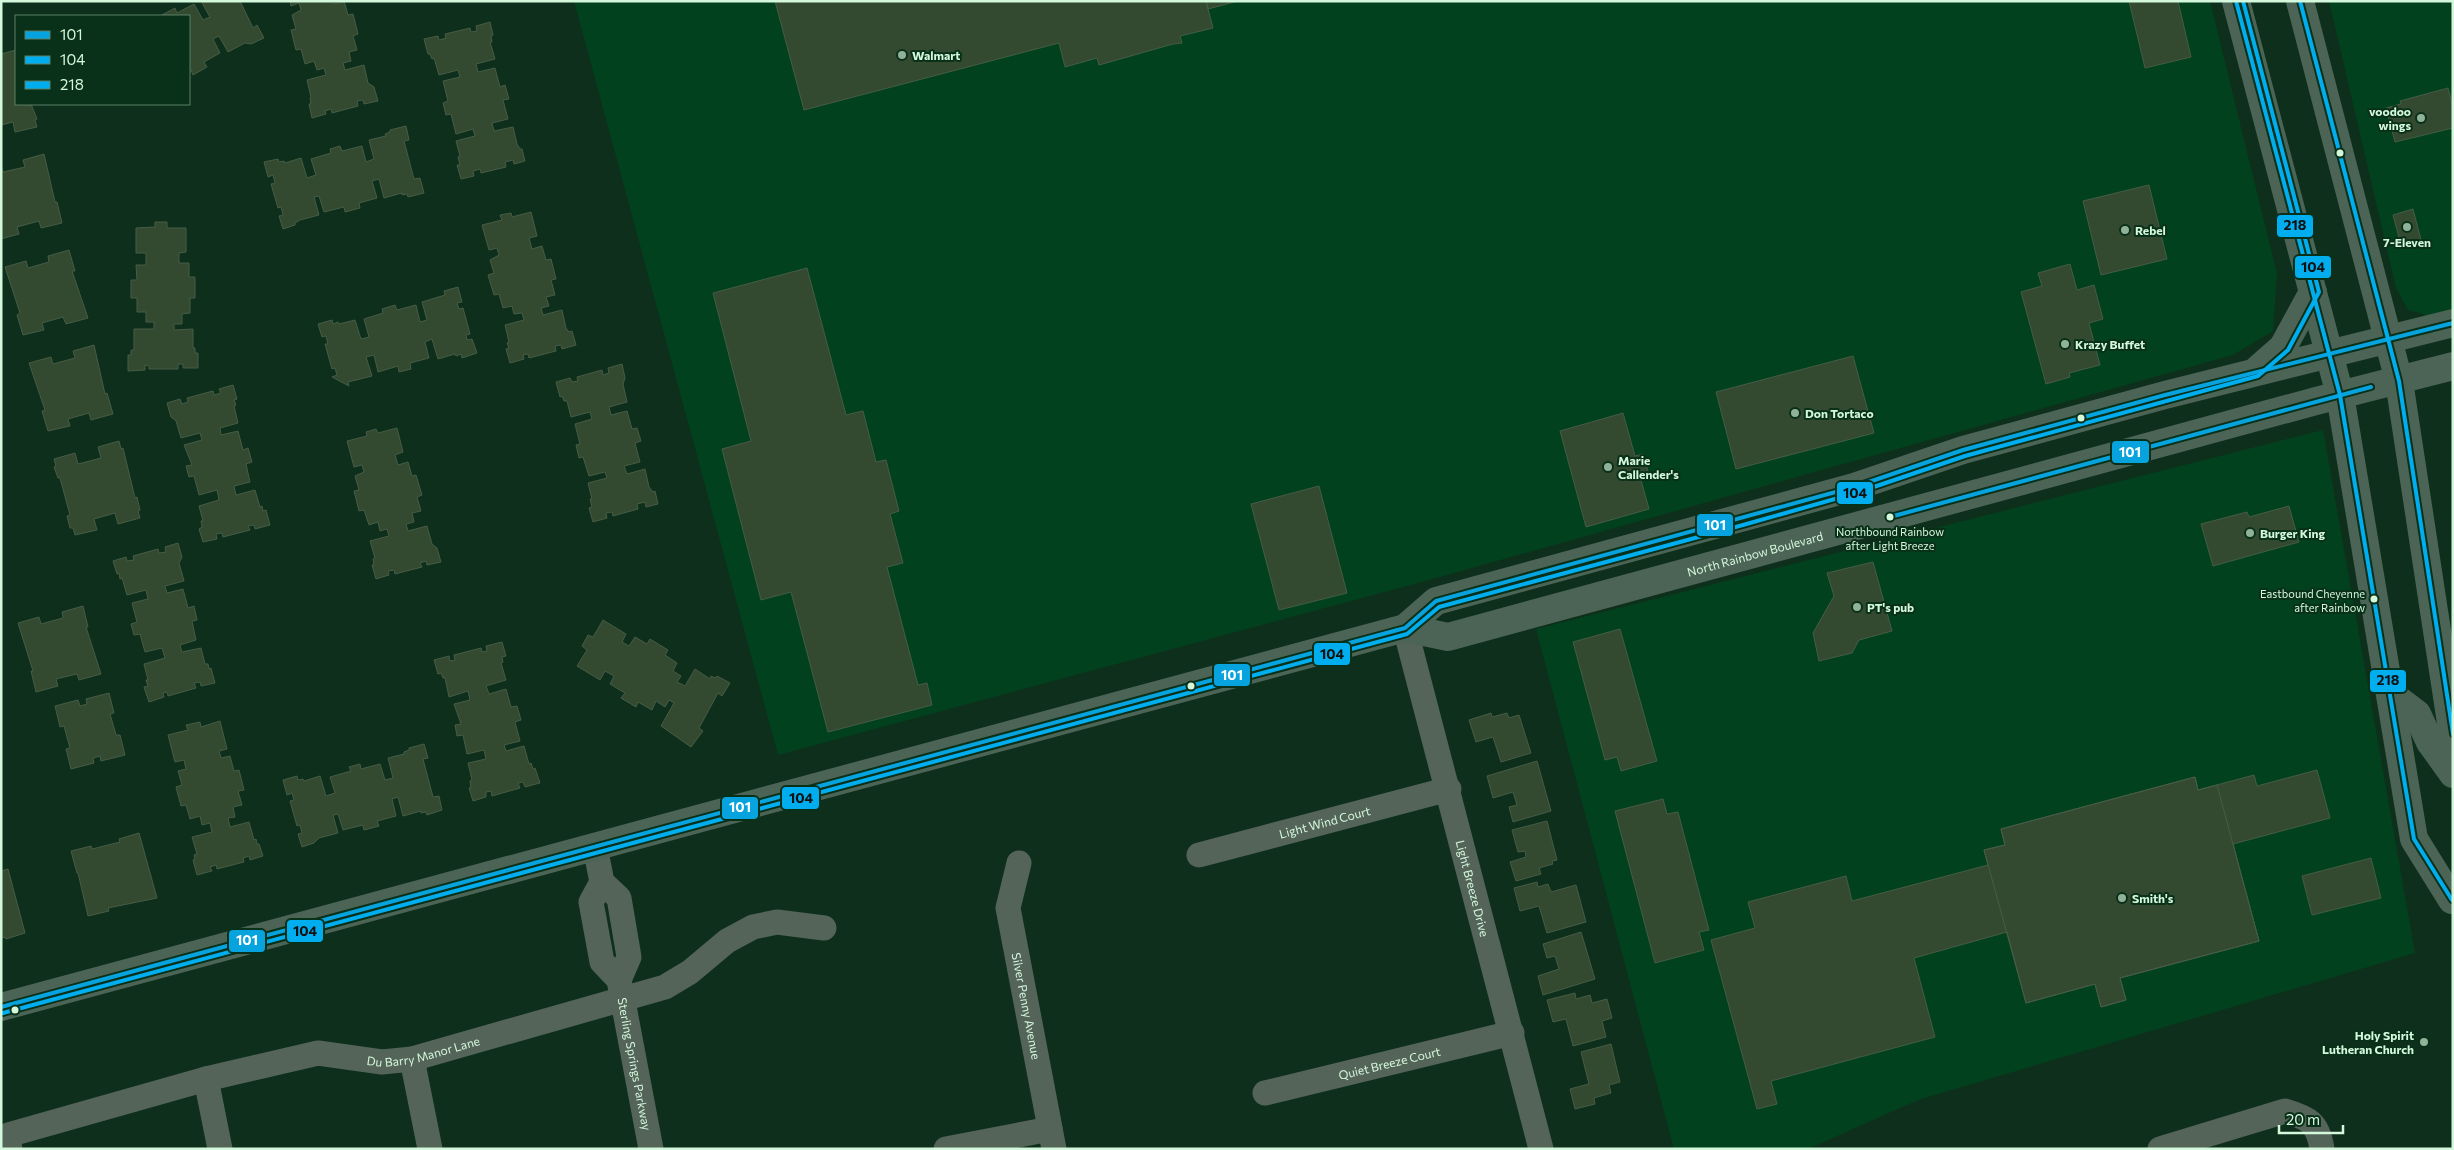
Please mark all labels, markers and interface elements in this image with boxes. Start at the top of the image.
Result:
legend [15,15,190,105]
text: 101 [60,25,83,43]
place label: Walmart [912,48,960,62]
marker: Walmart [896,49,908,61]
text: 104 [60,50,85,68]
text: 218 [60,75,84,93]
place label: voodoo wings [2369,104,2411,132]
marker: voodoo wings [2415,112,2427,124]
unlabelled marker [2335,148,2345,158]
line badge: 218 [2276,214,2314,238]
text: 218 [2284,216,2307,233]
marker: 7-Eleven [2401,221,2413,233]
place label: Rebel [2135,223,2166,237]
marker: Rebel [2119,224,2131,236]
place label: 7-Eleven [2383,235,2431,249]
line badge: 104 [2294,255,2332,279]
text: 104 [2301,258,2326,275]
place label: Krazy Buffet [2075,337,2145,351]
marker: Krazy Buffet [2059,338,2071,350]
place label: Don Tortaco [1805,406,1874,420]
marker: Don Tortaco [1789,407,1801,419]
unlabelled marker [2076,413,2086,423]
line badge: 101 [2111,440,2150,464]
text: 101 [2119,443,2141,460]
place label: Marie Callender's [1618,453,1679,481]
marker: Marie Callender's [1602,461,1614,473]
line badge: 104 [1836,481,1874,505]
text: 104 [1843,484,1868,501]
marker: Northbound Rainbow after Light Breeze [1885,512,1895,522]
line badge: 101 [1696,513,1734,537]
text: 101 [1704,516,1726,533]
place label: Northbound Rainbow after Light Breeze [1836,525,1944,552]
place label: Burger King [2260,526,2325,540]
marker: Burger King [2244,527,2256,539]
street label: North Rainbow Boulevard [1685,528,1824,579]
place label: Eastbound Cheyenne after Rainbow [2260,587,2365,614]
marker: Eastbound Cheyenne after Rainbow [2369,594,2379,604]
place label: PT's pub [1867,600,1914,614]
marker: PT's pub [1851,601,1863,613]
line badge: 104 [1313,642,1351,666]
text: 104 [1320,645,1345,662]
line badge: 101 [1213,663,1251,687]
text: 101 [1221,666,1243,683]
line badge: 218 [2369,669,2407,693]
text: 218 [2377,671,2400,688]
unlabelled marker [1186,681,1196,691]
line badge: 104 [781,786,820,810]
text: 104 [789,789,814,806]
line badge: 101 [721,796,759,820]
text: 101 [729,798,751,815]
street label: Light Wind Court [1278,803,1372,841]
street label: Light Breeze Drive [1454,838,1492,938]
place label: Smith's [2132,891,2174,905]
marker: Smith's [2116,892,2128,904]
line badge: 104 [286,919,324,943]
text: 104 [293,922,318,939]
line badge: 101 [228,929,266,953]
text: 101 [236,931,258,948]
street label: Silver Penny Avenue [1010,951,1044,1061]
street label: Sterling Springs Parkway [615,996,654,1132]
unlabelled marker [10,1005,20,1015]
place label: Holy Spirit Lutheran Church [2322,1028,2414,1056]
street label: Du Barry Manor Lane [366,1033,481,1069]
marker: Holy Spirit Lutheran Church [2418,1036,2430,1048]
street label: Quiet Breeze Court [1337,1044,1442,1082]
scale bar [2279,1102,2343,1134]
text: 20 m [2286,1110,2320,1128]

